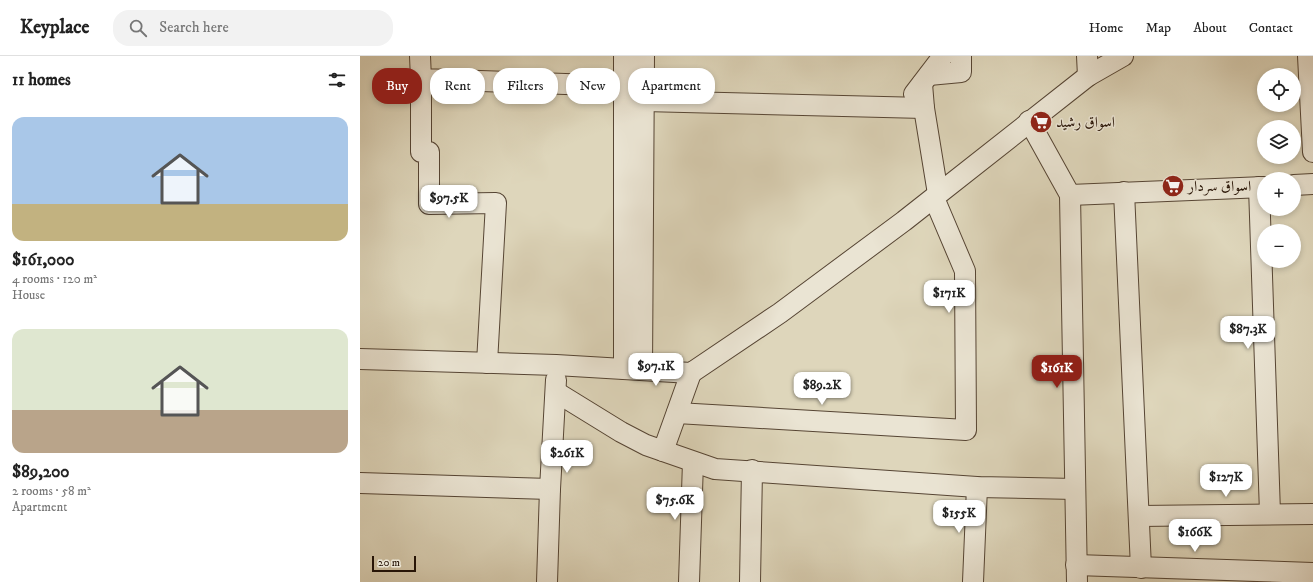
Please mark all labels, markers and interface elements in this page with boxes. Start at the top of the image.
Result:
search box [113,10,393,46]
text: Keyplace [20,16,89,39]
icon: search [127,17,149,39]
text: Search here [159,18,229,37]
text: Home [1089,19,1123,37]
text: Map [1145,19,1171,37]
text: About [1193,19,1227,37]
text: Contact [1249,19,1293,37]
chip: Buy [372,68,422,104]
chip: Rent [430,68,485,104]
chip: Filters [493,68,558,104]
chip: New [566,68,620,104]
chip: Apartment [628,68,715,104]
map controls [1257,68,1301,268]
button: locate [1257,68,1301,112]
text: 11 homes [12,69,71,91]
icon: filters [326,69,348,91]
supermarket icon: اسواق رشيد [1028,109,1054,135]
place label: اسواق رشيد [1056,113,1115,132]
button: layers [1257,120,1301,164]
icon: home [144,143,216,215]
button: + [1257,172,1301,216]
supermarket icon: اسواق سردار [1160,173,1186,199]
place label: اسواق سردار [1186,177,1251,196]
pin: $97.5K [416,185,482,219]
text: $97.5K [430,190,468,206]
button: − [1257,224,1301,268]
text: $161,000 [12,249,74,271]
text: 4 rooms · 120 m² [12,271,97,287]
pin: $171K [921,280,977,314]
text: $171K [933,285,965,301]
text: House [12,287,45,303]
pin: $87.3K [1215,316,1281,350]
text: $87.3K [1229,321,1267,337]
pin: $97.1K [623,353,689,387]
icon: home [144,355,216,427]
pin: $161K [1029,355,1085,389]
text: $97.1K [637,358,675,374]
text: $161K [1041,360,1073,376]
pin: $89.2K [789,372,855,406]
text: $89.2K [803,377,841,393]
pin: $261K [539,440,595,474]
text: $261K [550,445,584,461]
text: $89,200 [12,461,70,483]
pin: $127K [1198,464,1254,498]
text: $127K [1209,469,1243,485]
text: 2 rooms · 58 m² [12,483,91,499]
pin: $75.6K [642,487,708,521]
text: $75.6K [656,492,694,508]
text: Apartment [12,499,67,515]
pin: $155K [931,500,987,534]
text: $155K [942,505,976,521]
pin: $166K [1167,519,1223,553]
text: $166K [1178,524,1212,540]
scale bar [372,554,416,573]
text: 20 m [378,556,400,570]

